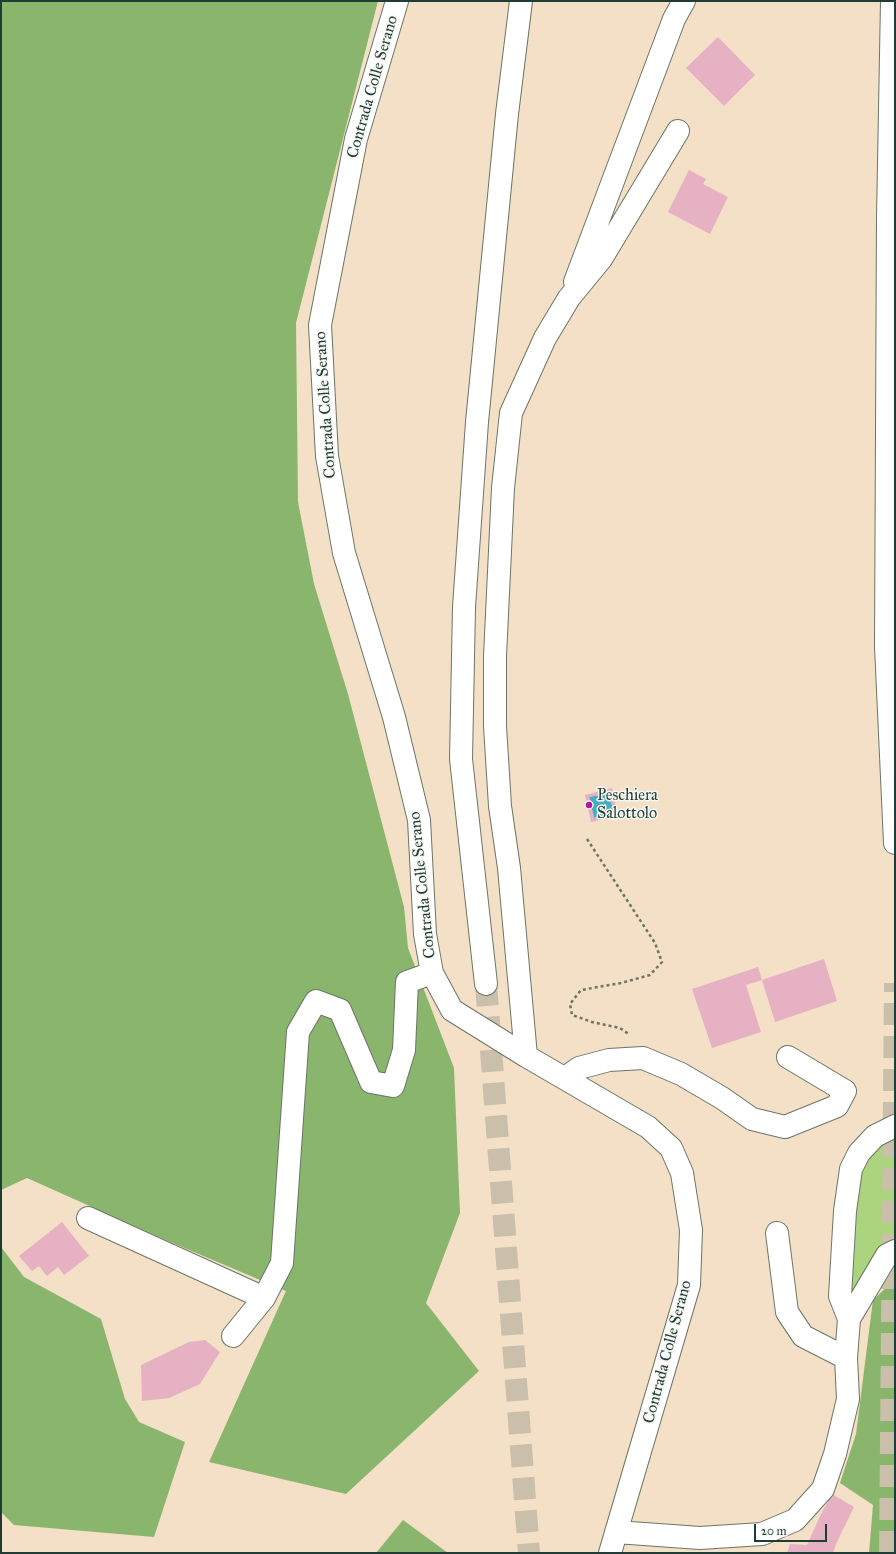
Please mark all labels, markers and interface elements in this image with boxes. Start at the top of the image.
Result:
street label: Contrada Colle Serano [343,13,403,161]
street label: Contrada Colle Serano [311,331,341,479]
place label: Peschiera Salottolo [597,786,658,824]
marker: Peschiera Salottolo [584,800,594,810]
street label: Contrada Colle Serano [406,811,440,959]
street label: Contrada Colle Serano [640,1278,696,1426]
scale bar [756,1516,829,1542]
text: 20 m [761,1524,787,1538]

